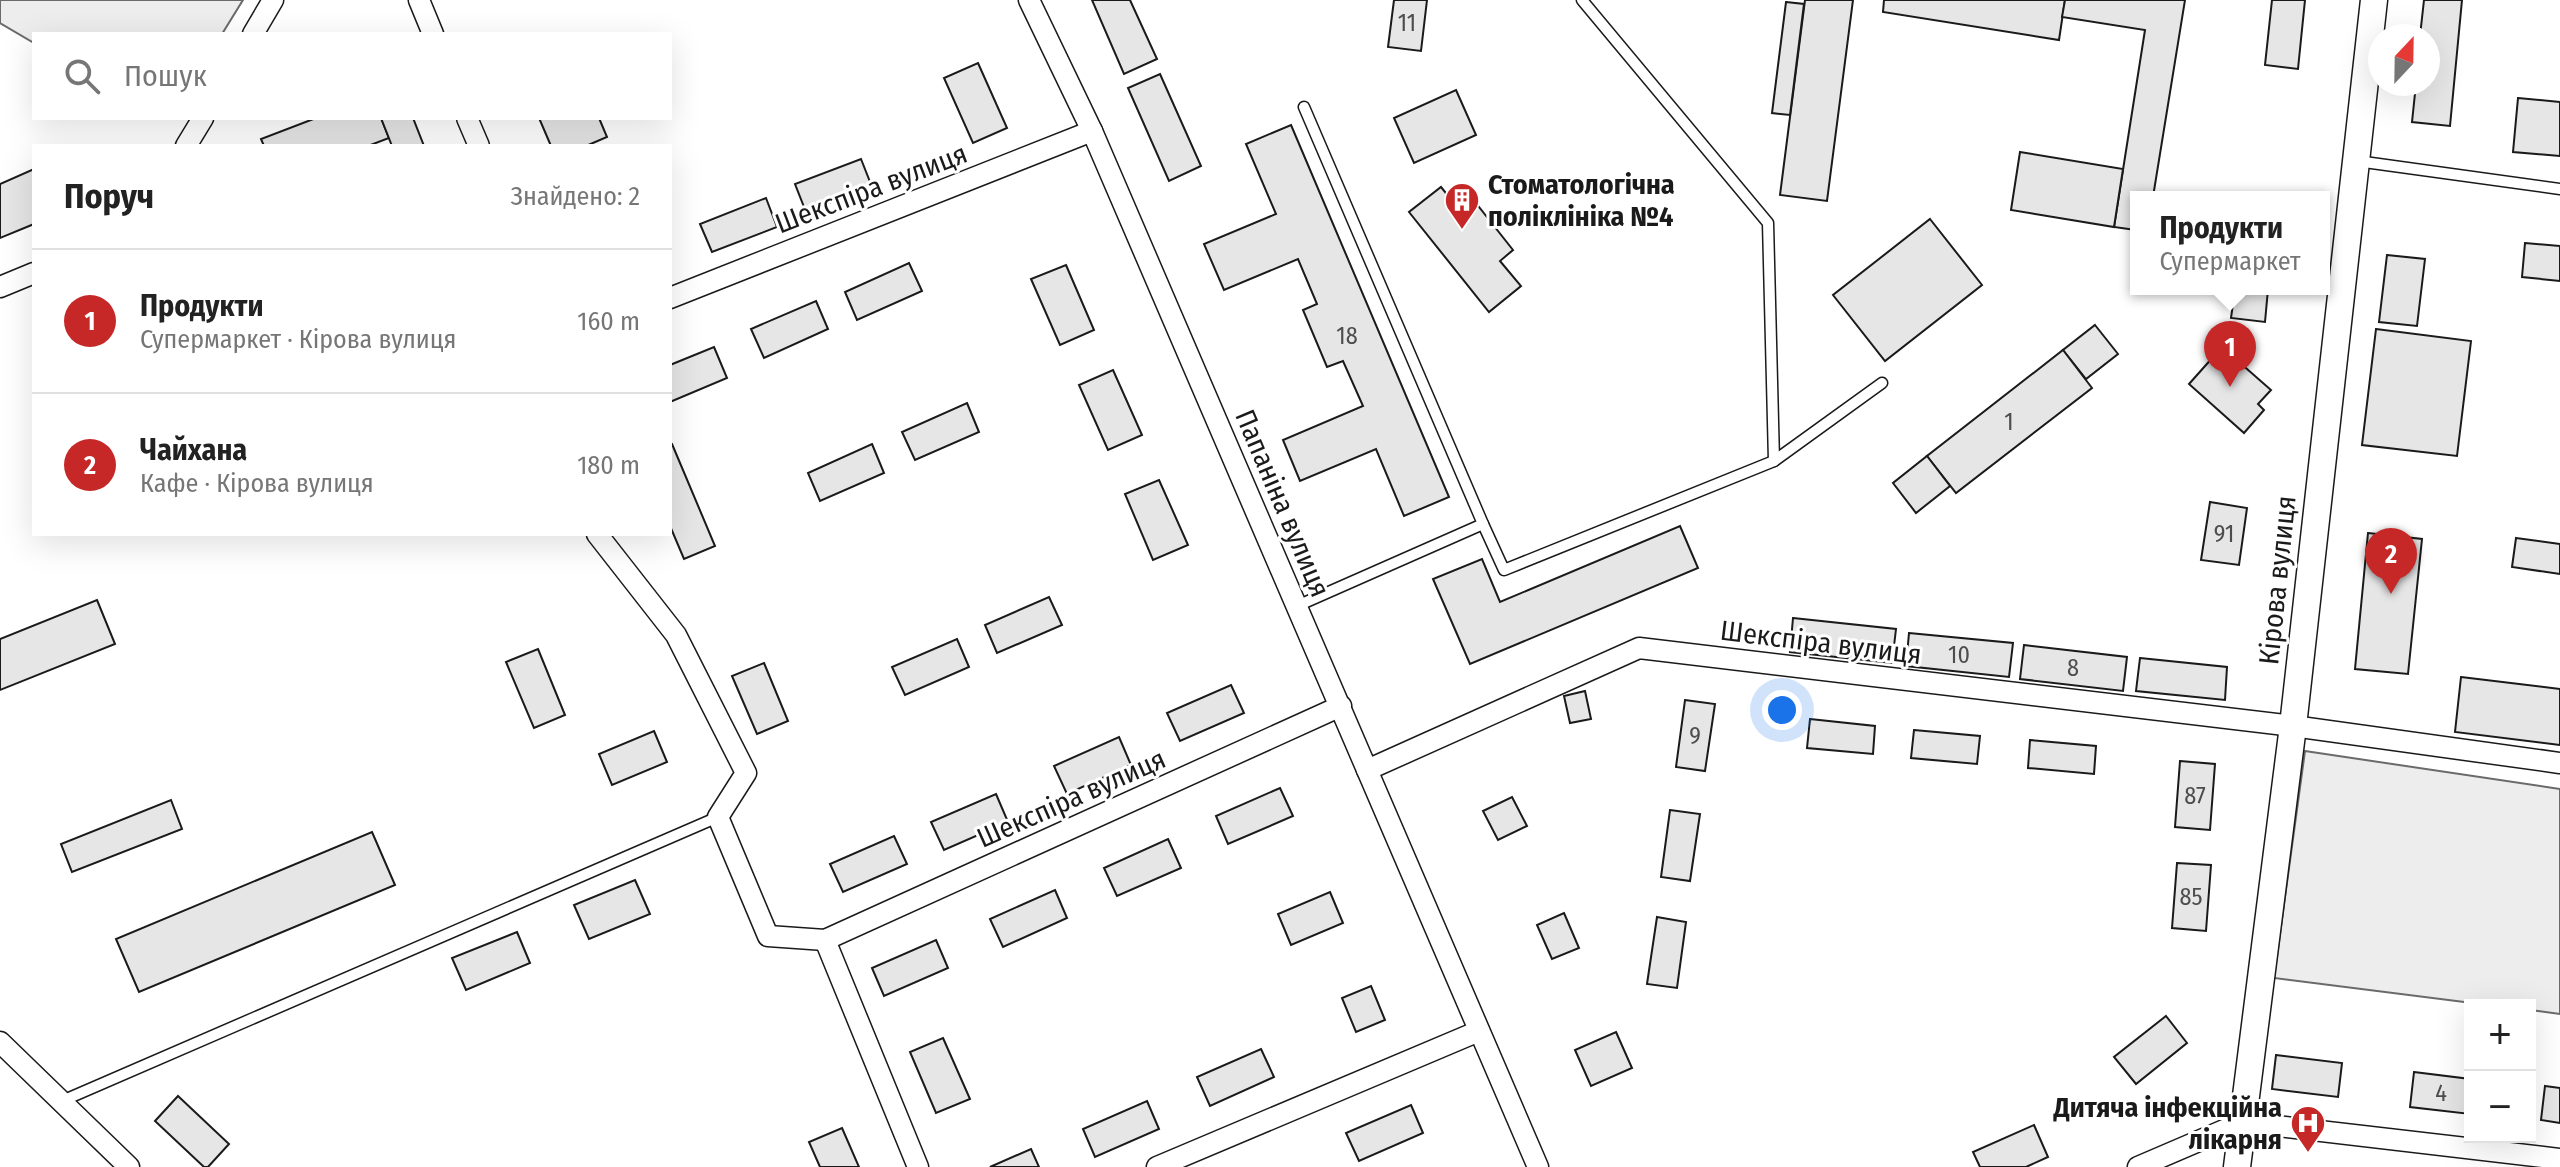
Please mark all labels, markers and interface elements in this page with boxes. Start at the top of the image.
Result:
house number: 11 [1398,9,1416,37]
north arrow [2368,24,2440,96]
search box [32,32,672,120]
icon: search [60,54,104,98]
text: Пошук [124,58,207,94]
street label: Шекспіра вулиця [771,137,972,240]
place label: Стоматологічна поліклініка №4 [1488,168,1675,233]
text: Поруч [64,176,154,217]
text: Знайдено: 2 [511,181,640,212]
building icon: Стоматологічна поліклініка №4 [1443,181,1481,231]
popup [2130,191,2330,295]
text: Продукти [2159,210,2283,246]
text: Супермаркет [2159,246,2301,277]
text: Продукти [140,288,264,324]
text: 1 [85,306,96,337]
text: 160 m [577,306,640,337]
pin: 1 [2204,321,2256,387]
house number: 18 [1336,322,1358,350]
text: Супермаркет · Кірова вулиця [140,324,456,355]
street label: Папаніна вулиця [1228,405,1337,602]
house number: 1 [2004,408,2014,436]
text: Чайхана [140,432,247,468]
text: 2 [84,450,96,481]
text: 180 m [577,450,640,481]
text: Кафе · Кірова вулиця [140,468,374,499]
street label: Кірова вулиця [2252,494,2303,666]
house number: 91 [2214,520,2234,548]
pin: 2 [2365,528,2417,594]
street label: Шекспіра вулиця [1718,614,1923,671]
house number: 10 [1948,641,1970,669]
house number: 8 [2067,654,2079,682]
your location [1762,690,1802,730]
house number: 9 [1689,722,1701,750]
street label: Шекспіра вулиця [972,742,1170,855]
house number: 87 [2184,782,2206,810]
house number: 85 [2179,883,2203,911]
map controls [2464,999,2536,1143]
button: + [2464,999,2536,1071]
button: − [2464,1071,2536,1143]
house number: 4 [2435,1079,2447,1107]
place label: Дитяча інфекційна лікарня [2053,1091,2282,1156]
hospital icon: Дитяча інфекційна лікарня [2289,1104,2327,1154]

